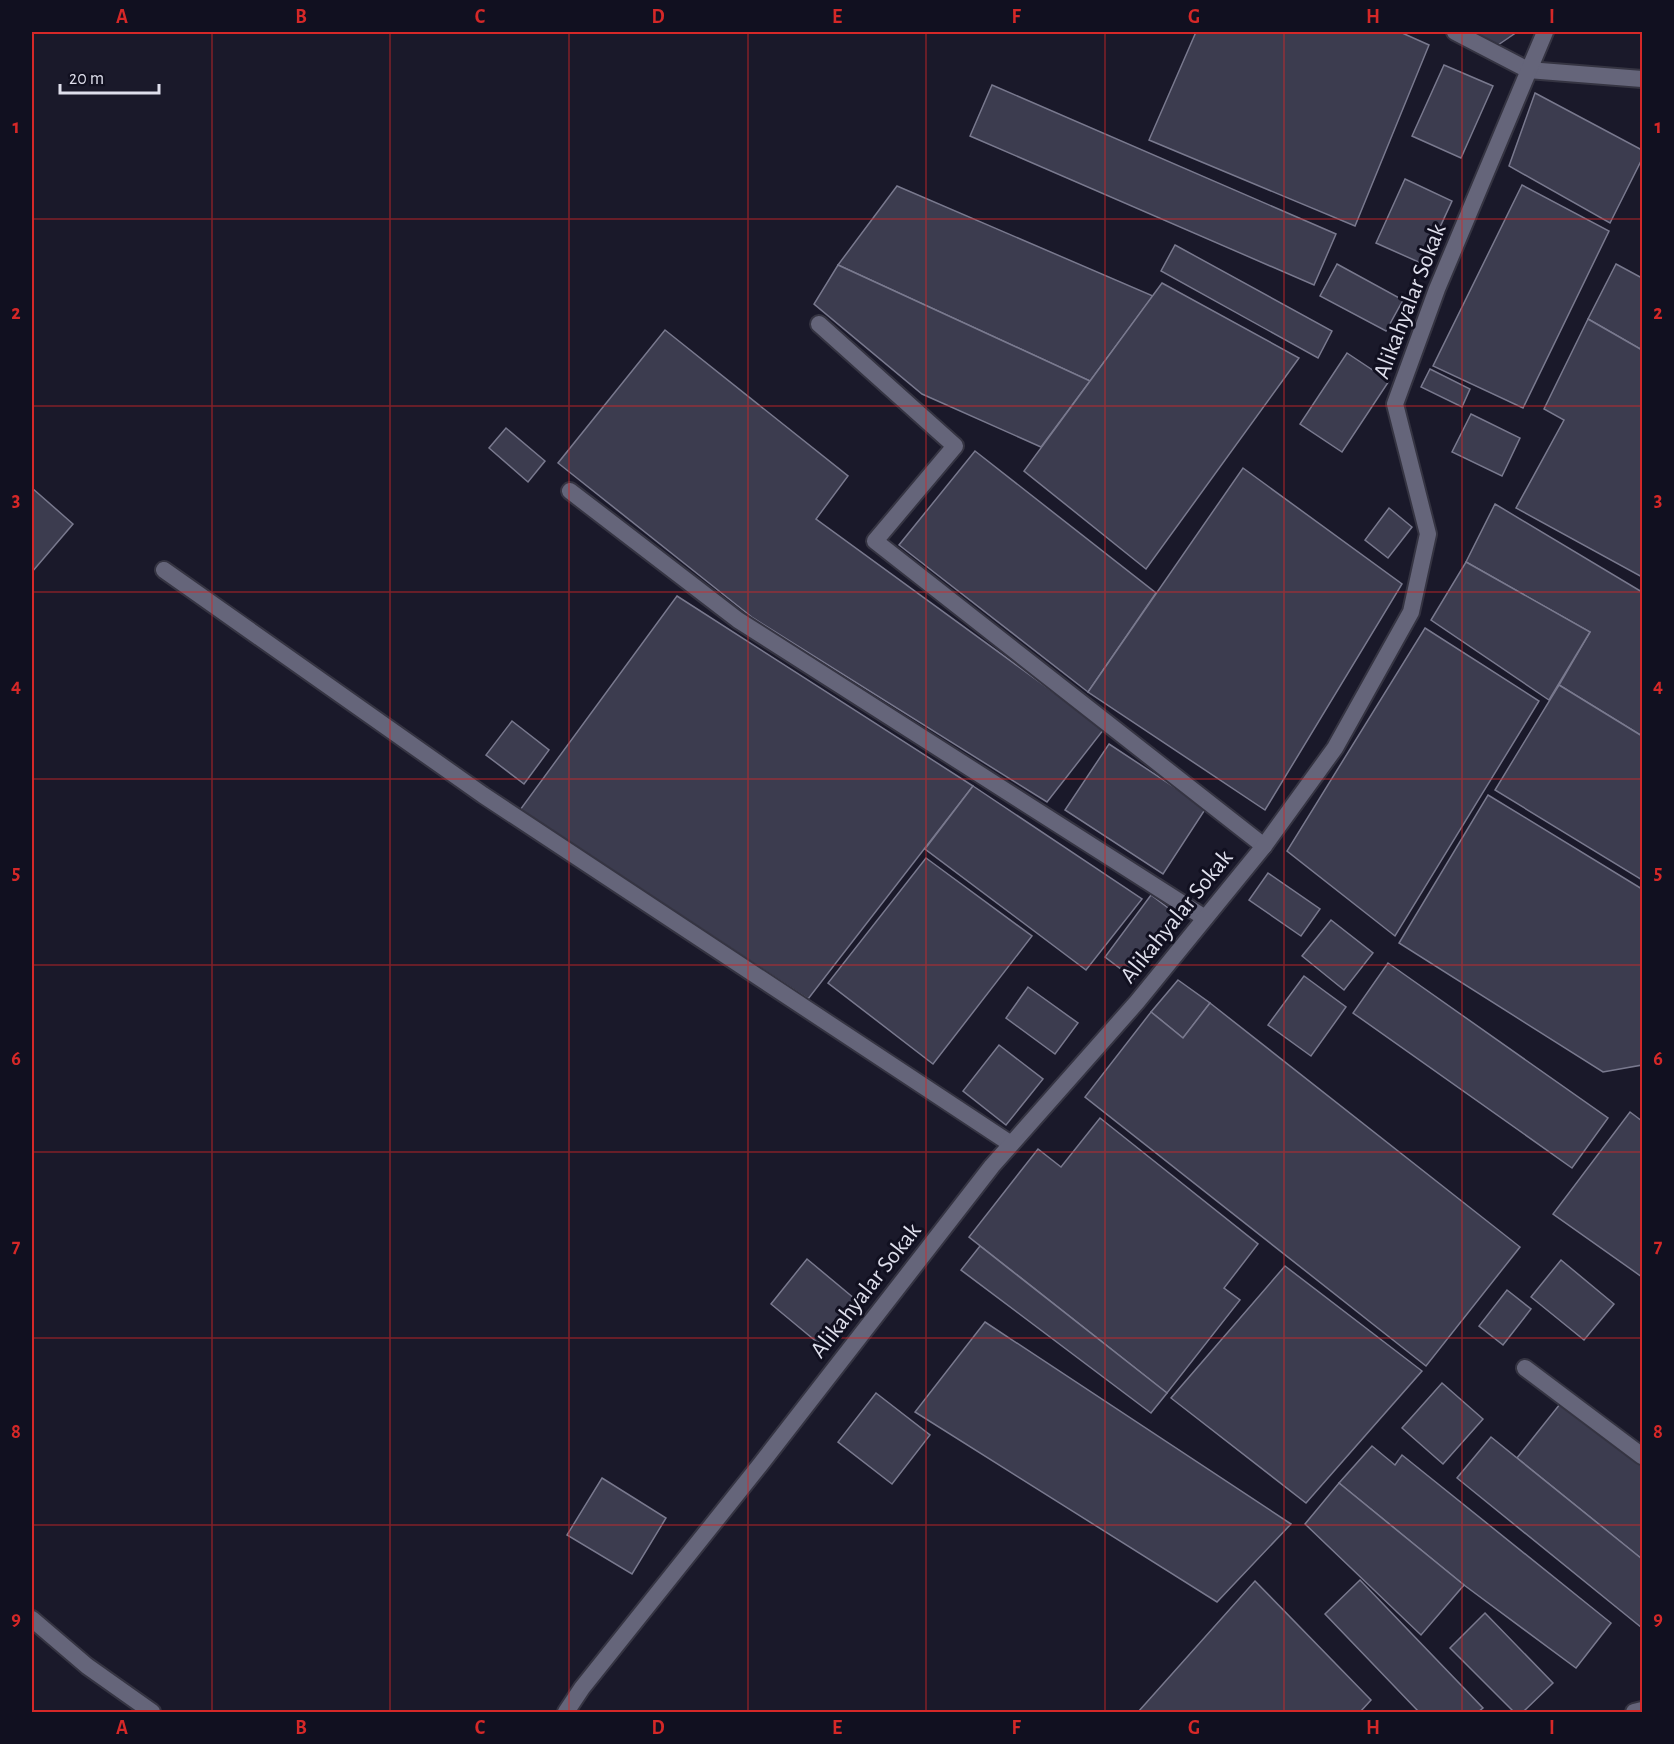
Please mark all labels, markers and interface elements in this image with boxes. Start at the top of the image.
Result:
text: A [116,7,128,27]
text: B [295,7,307,27]
text: C [475,7,486,27]
text: D [651,7,665,27]
text: E [832,7,842,27]
text: F [1011,7,1021,27]
text: G [1188,7,1200,27]
text: H [1366,7,1380,27]
text: I [1549,7,1555,27]
scale bar [60,57,159,95]
text: 20 m [69,70,104,88]
text: 1 [12,117,20,137]
text: 1 [1654,117,1662,137]
street label: Alikahyalar Sokak [1369,221,1450,382]
text: 2 [11,303,21,323]
text: 2 [1653,303,1663,323]
text: 3 [12,490,20,510]
text: 3 [1654,490,1662,510]
text: 4 [11,676,21,696]
text: 4 [1653,676,1663,696]
street label: Alikahyalar Sokak [1116,845,1238,988]
text: 5 [12,863,20,883]
text: 5 [1654,863,1662,883]
text: 6 [11,1049,21,1069]
text: 6 [1653,1049,1663,1069]
street label: Alikahyalar Sokak [806,1219,926,1363]
text: 7 [12,1236,21,1256]
text: 7 [1654,1236,1663,1256]
text: 8 [11,1422,21,1442]
text: 8 [1653,1422,1663,1442]
text: 9 [11,1609,21,1629]
text: 9 [1653,1609,1663,1629]
text: A [116,1718,128,1738]
text: B [295,1718,307,1738]
text: C [475,1718,486,1738]
text: D [651,1718,665,1738]
text: E [832,1718,842,1738]
text: F [1011,1718,1021,1738]
text: G [1188,1718,1200,1738]
text: H [1366,1718,1380,1738]
text: I [1549,1718,1555,1738]

